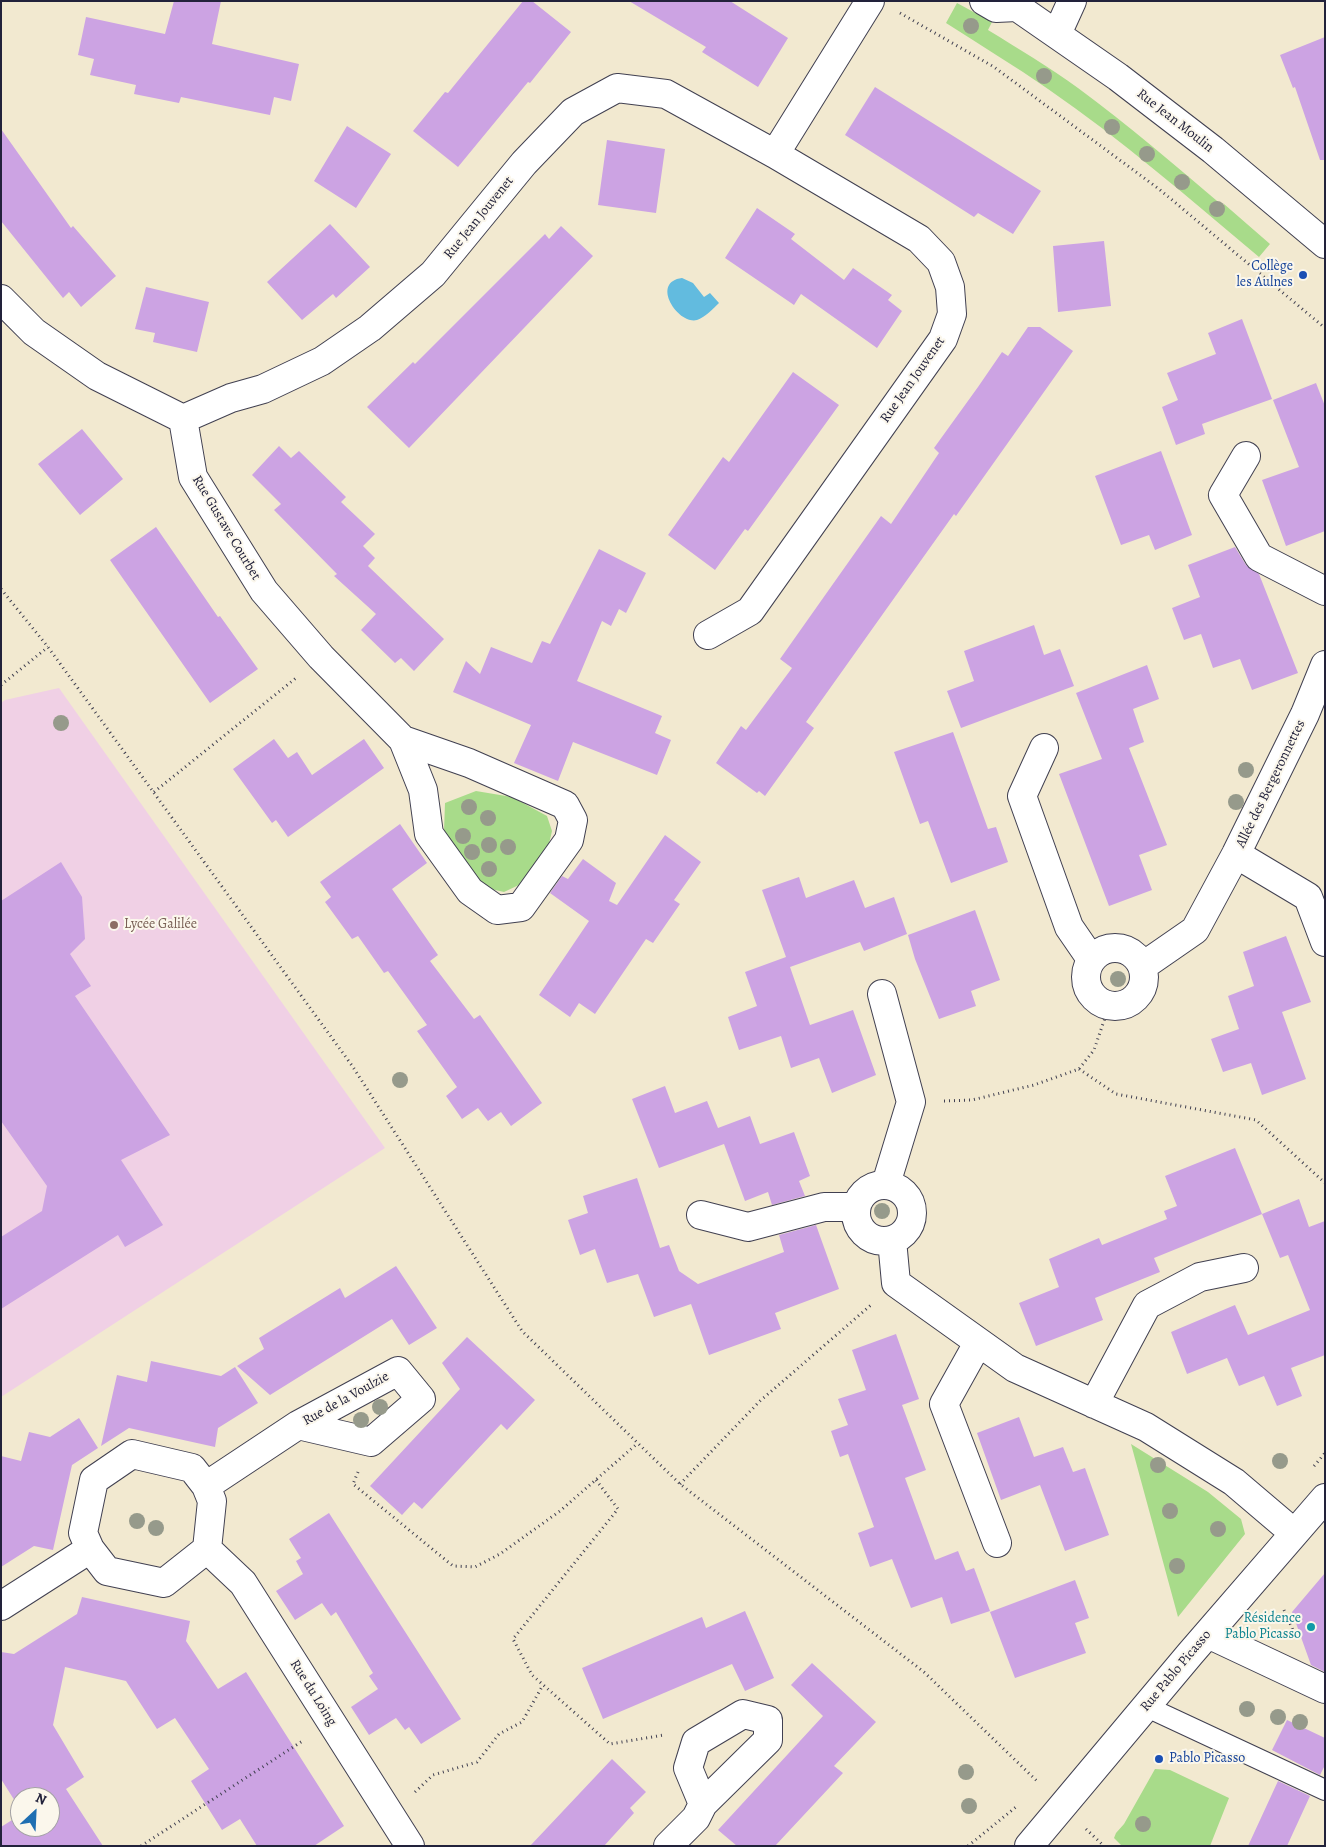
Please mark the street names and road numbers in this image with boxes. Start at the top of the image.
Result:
street label: Rue Jean Moulin [1133,86,1217,156]
street label: Rue Jean Jouvenet [441,173,517,263]
street label: Rue Jean Jouvenet [877,334,949,426]
street label: Rue Gustave Courbet [188,473,264,583]
street label: Allée des Bergeronnettes [1233,717,1309,851]
street label: Rue de la Voulzie [300,1368,392,1430]
street label: Rue Pablo Picasso [1137,1627,1215,1715]
street label: Rue du Loing [286,1657,340,1729]

